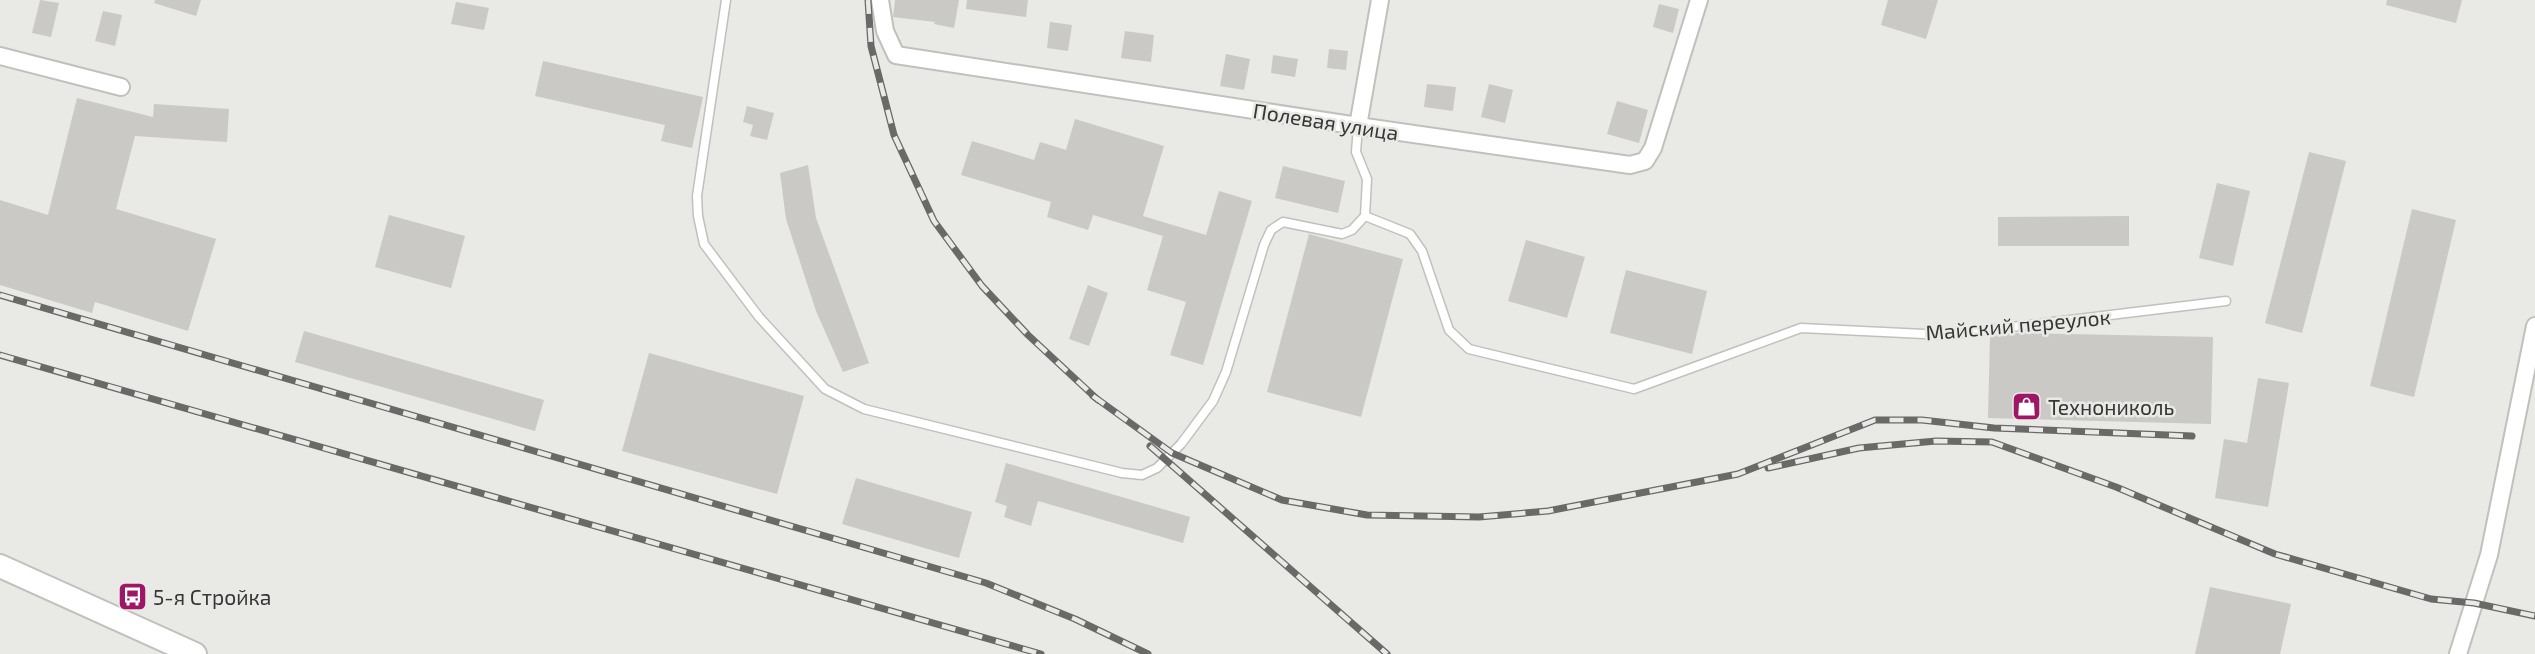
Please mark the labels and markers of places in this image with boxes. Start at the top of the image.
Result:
shop icon: Технониколь [2011,390,2043,422]
place label: Технониколь [2048,394,2174,419]
bus stop icon: 5-я Стройка [116,580,148,612]
place label: 5-я Стройка [153,584,271,609]

